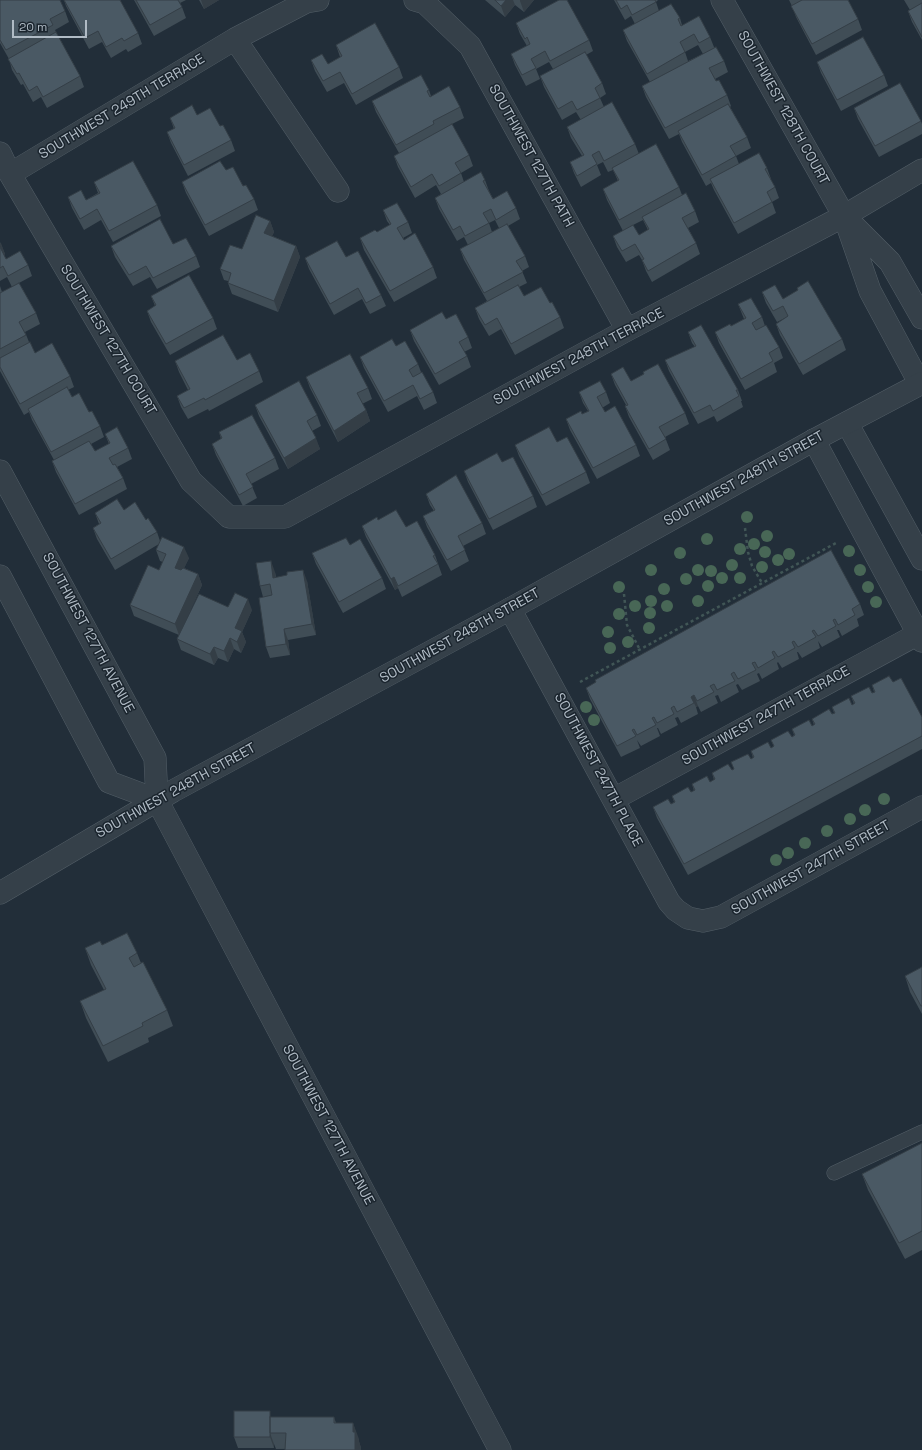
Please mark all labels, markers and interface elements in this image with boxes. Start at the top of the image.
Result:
scale bar [14,12,89,38]
text: 20 m [19,19,47,35]
street label: SOUTHWEST 128TH COURT [734,28,832,188]
street label: SOUTHWEST 249TH TERRACE [36,51,208,163]
street label: SOUTHWEST 127TH PATH [485,82,577,230]
street label: SOUTHWEST 127TH COURT [56,262,160,418]
street label: SOUTHWEST 248TH TERRACE [491,305,667,409]
street label: SOUTHWEST 248TH STREET [661,428,827,530]
street label: SOUTHWEST 127TH AVENUE [39,550,137,716]
street label: SOUTHWEST 248TH STREET [377,585,543,687]
street label: SOUTHWEST 247TH TERRACE [679,663,853,769]
street label: SOUTHWEST 247TH PLACE [550,690,646,850]
street label: SOUTHWEST 248TH STREET [93,740,259,842]
street label: SOUTHWEST 247TH STREET [729,817,893,919]
street label: SOUTHWEST 127TH AVENUE [279,1042,377,1208]

